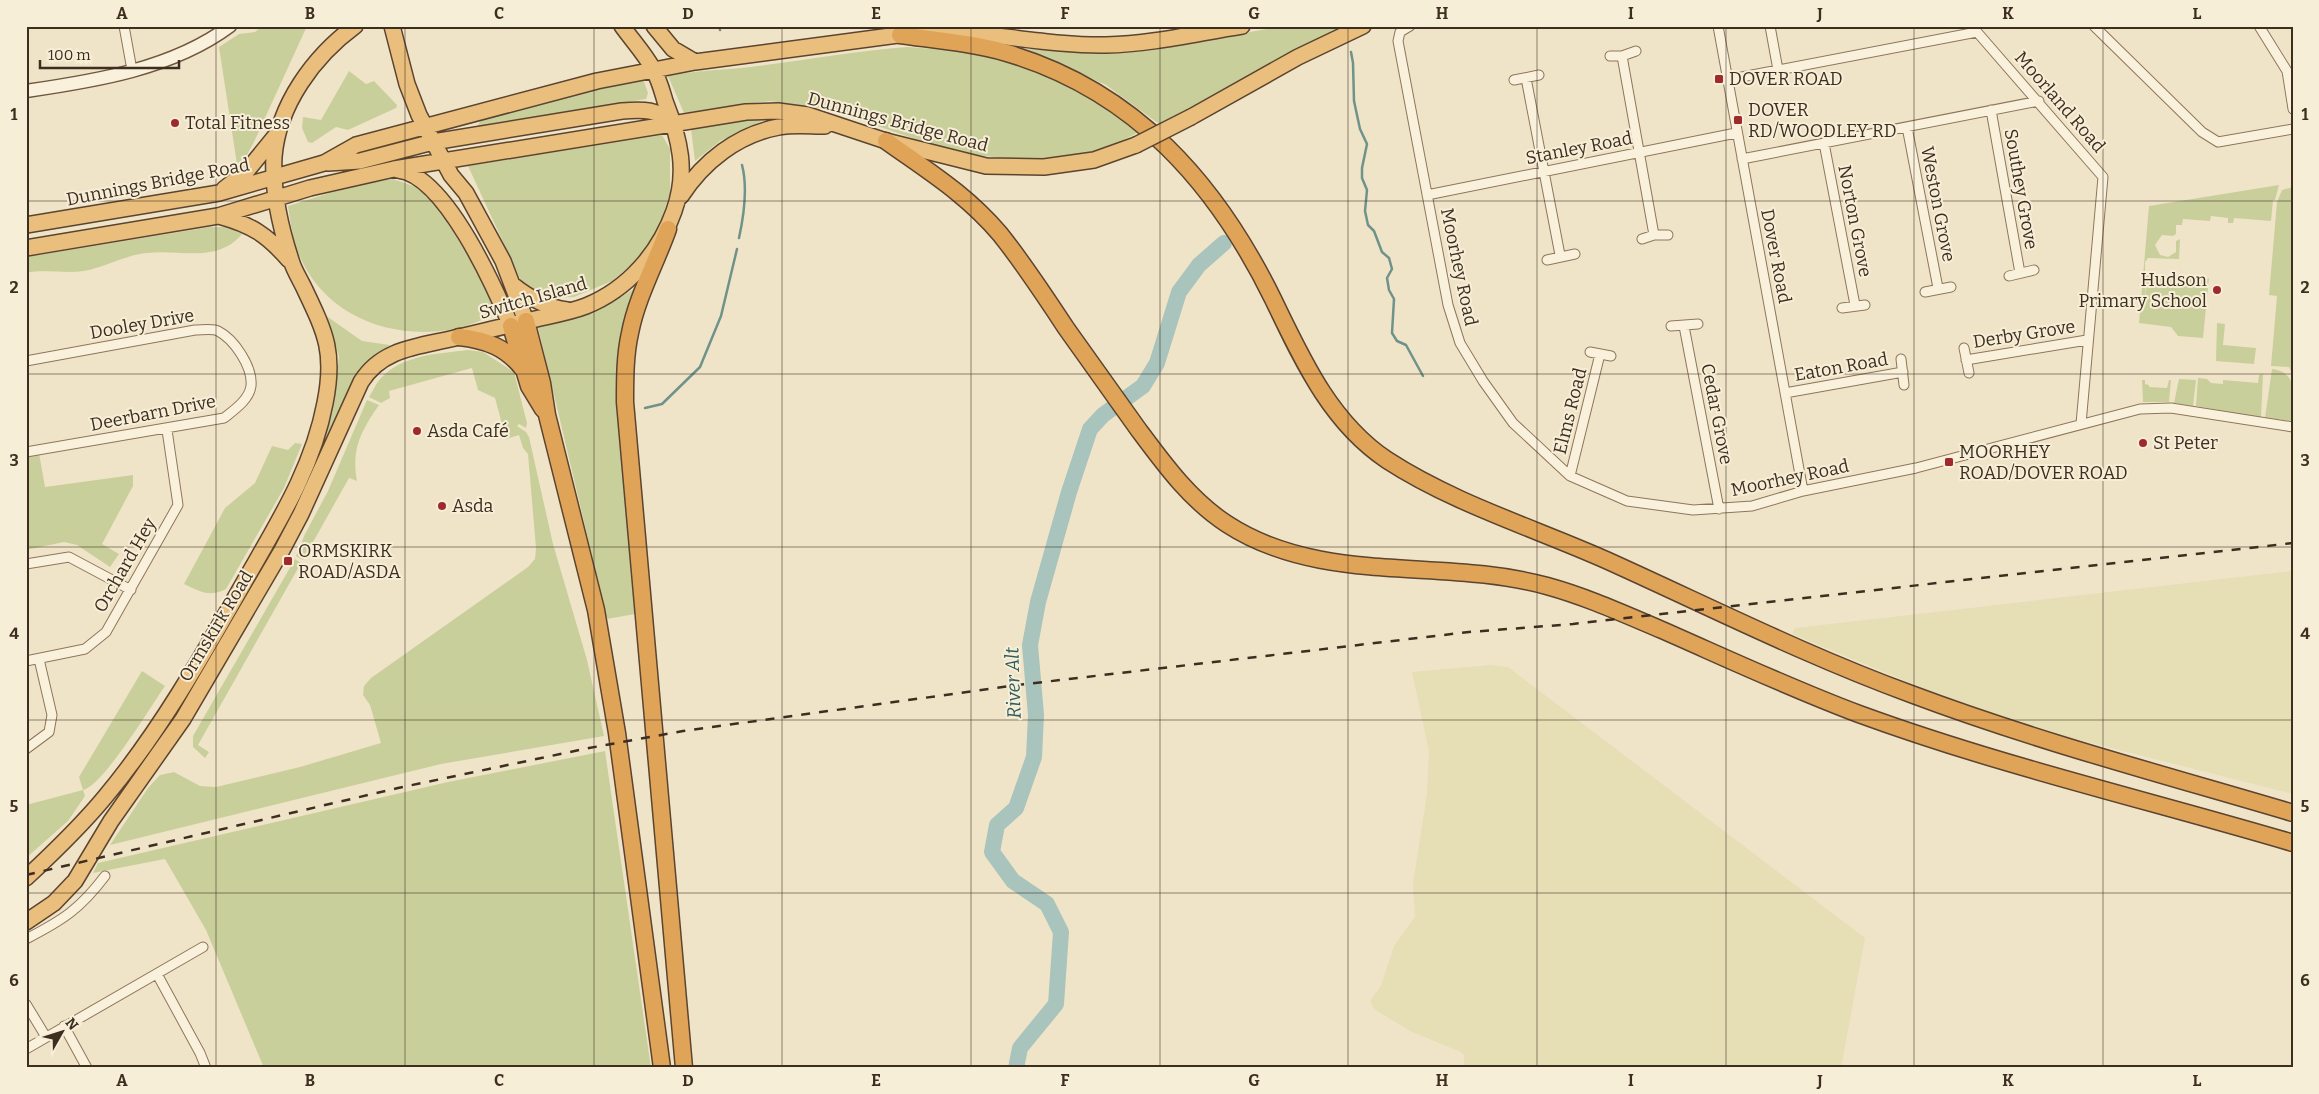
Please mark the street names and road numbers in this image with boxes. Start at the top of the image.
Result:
street label: Moorland Road [2010,47,2110,157]
street label: Dunnings Bridge Road [805,87,991,157]
street label: Stanley Road [1524,127,1635,169]
street label: Southey Grove [2000,127,2042,251]
street label: Weston Grove [1916,144,1960,264]
street label: Dunnings Bridge Road [65,153,252,211]
street label: Norton Grove [1833,163,1877,279]
street label: Moorhey Road [1436,206,1482,328]
street label: Dover Road [1756,207,1796,305]
street label: Switch Island [477,272,590,324]
street label: Dooley Drive [88,304,196,344]
street label: Derby Grove [1971,315,2077,353]
street label: Eaton Road [1792,348,1890,386]
street label: Cedar Grove [1696,362,1738,466]
street label: Elms Road [1549,365,1591,456]
street label: Deerbarn Drive [88,390,218,436]
street label: Moorhey Road [1729,455,1851,501]
street label: Orchard Hey [89,513,161,616]
street label: Ormskirk Road [174,566,258,686]

